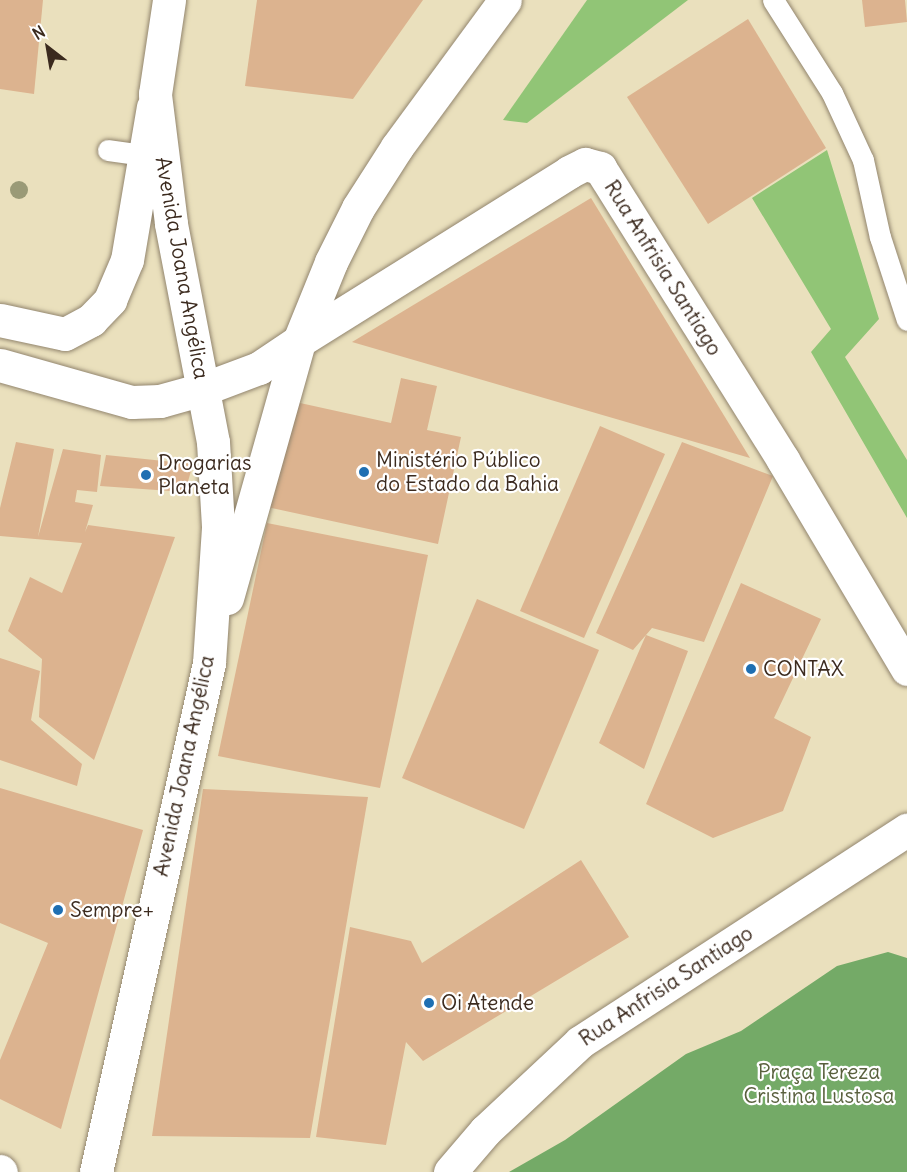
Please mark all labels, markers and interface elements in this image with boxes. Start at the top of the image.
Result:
north arrow [18,18,78,78]
text: N [29,21,49,44]
street label: Avenida Joana Angélica [150,155,214,381]
street label: Rua Anfrisia Santiago [599,176,727,360]
place label: Ministério Público do Estado da Bahia [376,447,559,497]
place label: Drogarias Planeta [158,450,252,500]
marker: Ministério Público do Estado da Bahia [357,465,371,479]
marker: Drogarias Planeta [139,468,153,482]
street label: Avenida Joana Angélica [148,653,220,879]
place label: CONTAX [763,656,844,682]
marker: CONTAX [744,662,758,676]
place label: Sempre+ [70,897,154,923]
marker: Sempre+ [51,903,65,917]
street label: Rua Anfrisia Santiago [574,920,758,1052]
place label: Oi Atende [441,990,534,1016]
marker: Oi Atende [422,996,436,1010]
park label: Praça Tereza Cristina Lustosa [744,1059,894,1109]

